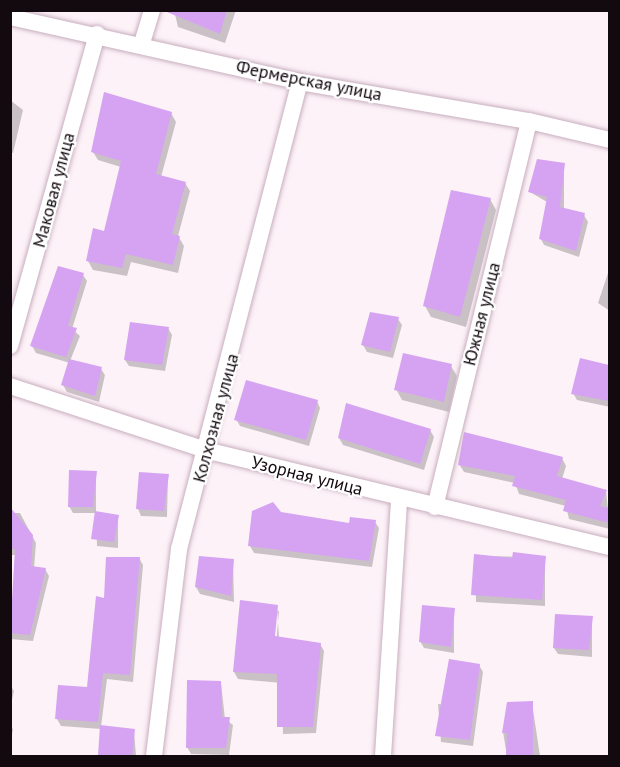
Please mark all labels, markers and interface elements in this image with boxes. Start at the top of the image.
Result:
street label: Фермерская улица [234,56,384,106]
street label: Маковая улица [28,130,80,250]
street label: Южная улица [459,260,505,368]
street label: Колхозная улица [188,351,244,485]
street label: Узорная улица [249,452,365,500]

